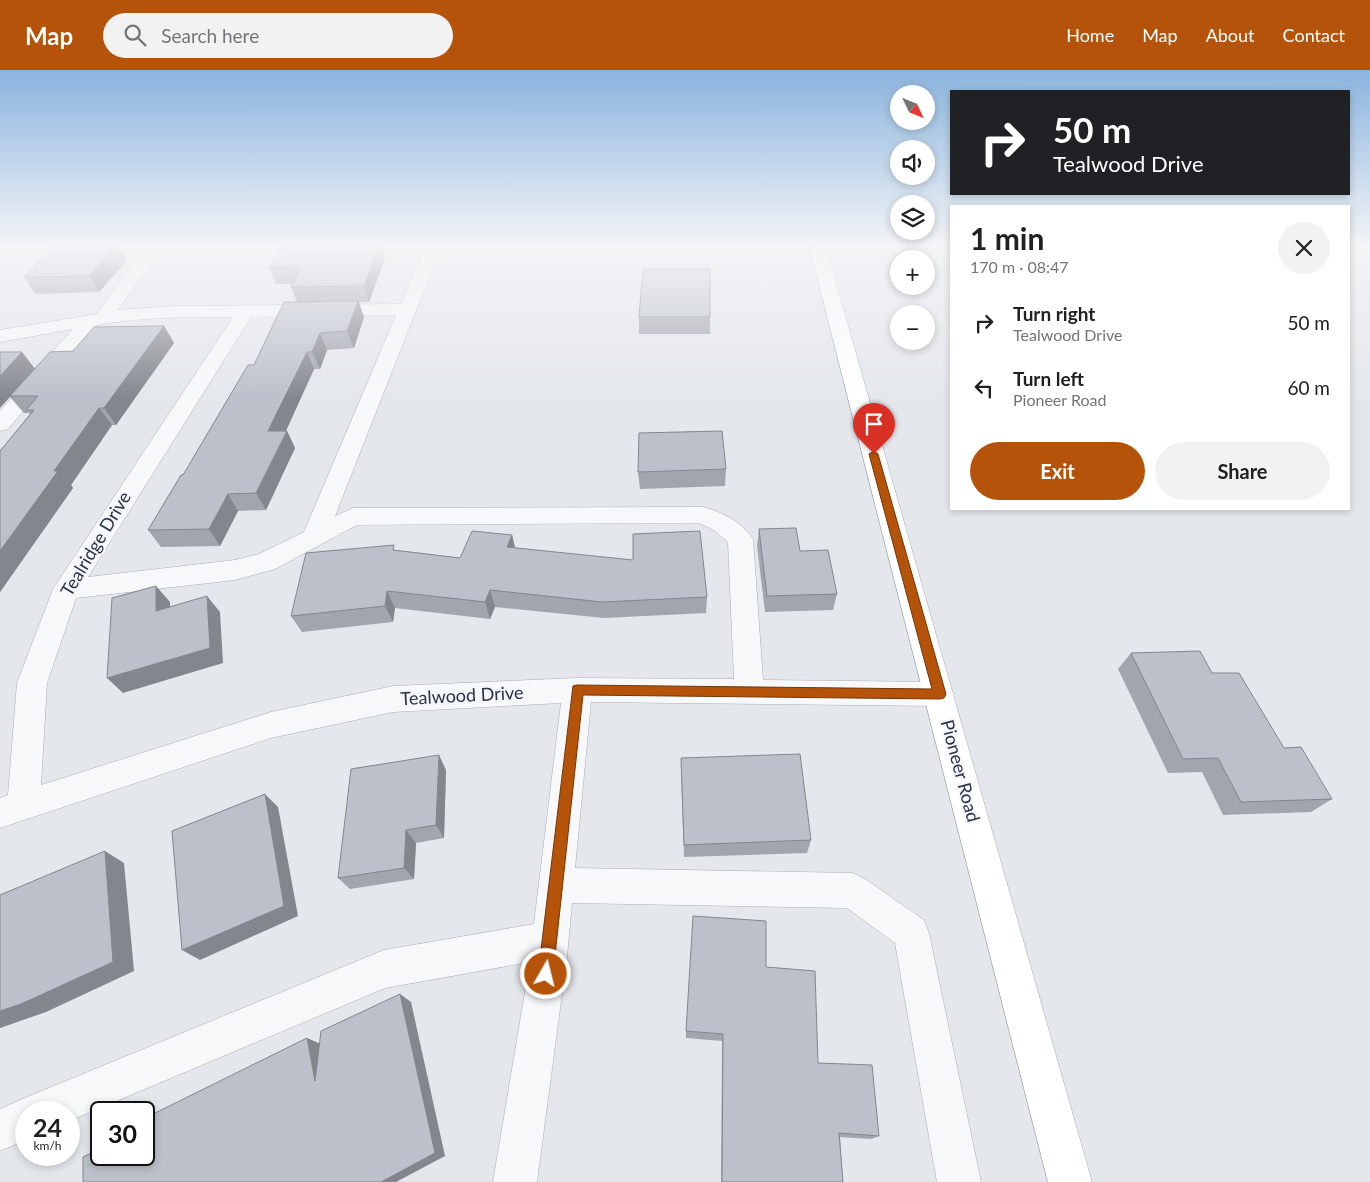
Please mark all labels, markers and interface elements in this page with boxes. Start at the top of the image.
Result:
search box [103,13,453,58]
text: Map [25,21,73,50]
icon: search [121,21,149,49]
text: Search here [161,24,259,47]
text: Home [1066,24,1114,46]
text: Map [1142,24,1178,46]
text: About [1206,24,1255,46]
text: Contact [1283,24,1345,46]
north arrow [890,85,935,130]
map controls [890,85,935,350]
text: 50 m [1053,108,1131,150]
icon: right [970,110,1035,175]
button: sound [890,140,935,185]
text: Tealwood Drive [1053,150,1204,177]
button: layers [890,195,935,240]
text: 1 min [970,220,1044,256]
button: close [1278,222,1330,274]
button: + [890,250,935,295]
text: 170 m · 08:47 [970,257,1069,276]
text: Turn right [1013,302,1095,325]
button: − [890,305,935,350]
icon: right [970,309,998,337]
text: 50 m [1287,311,1330,334]
text: Tealwood Drive [1013,325,1122,344]
text: Turn left [1013,367,1084,390]
icon: left [970,374,998,402]
text: 60 m [1287,376,1330,399]
text: Pioneer Road [1013,390,1106,409]
pin [853,403,895,454]
icon: arrive [860,410,888,438]
button: Exit [970,442,1145,500]
button: Share [1155,442,1330,500]
street label: Tealridge Drive [55,487,135,600]
street label: Tealwood Drive [400,681,524,709]
street label: Pioneer Road [937,717,985,824]
position arrow [519,947,571,999]
speed limit sign: 30 [90,1101,155,1166]
text: 24 [33,1112,62,1142]
text: km/h [33,1138,62,1153]

